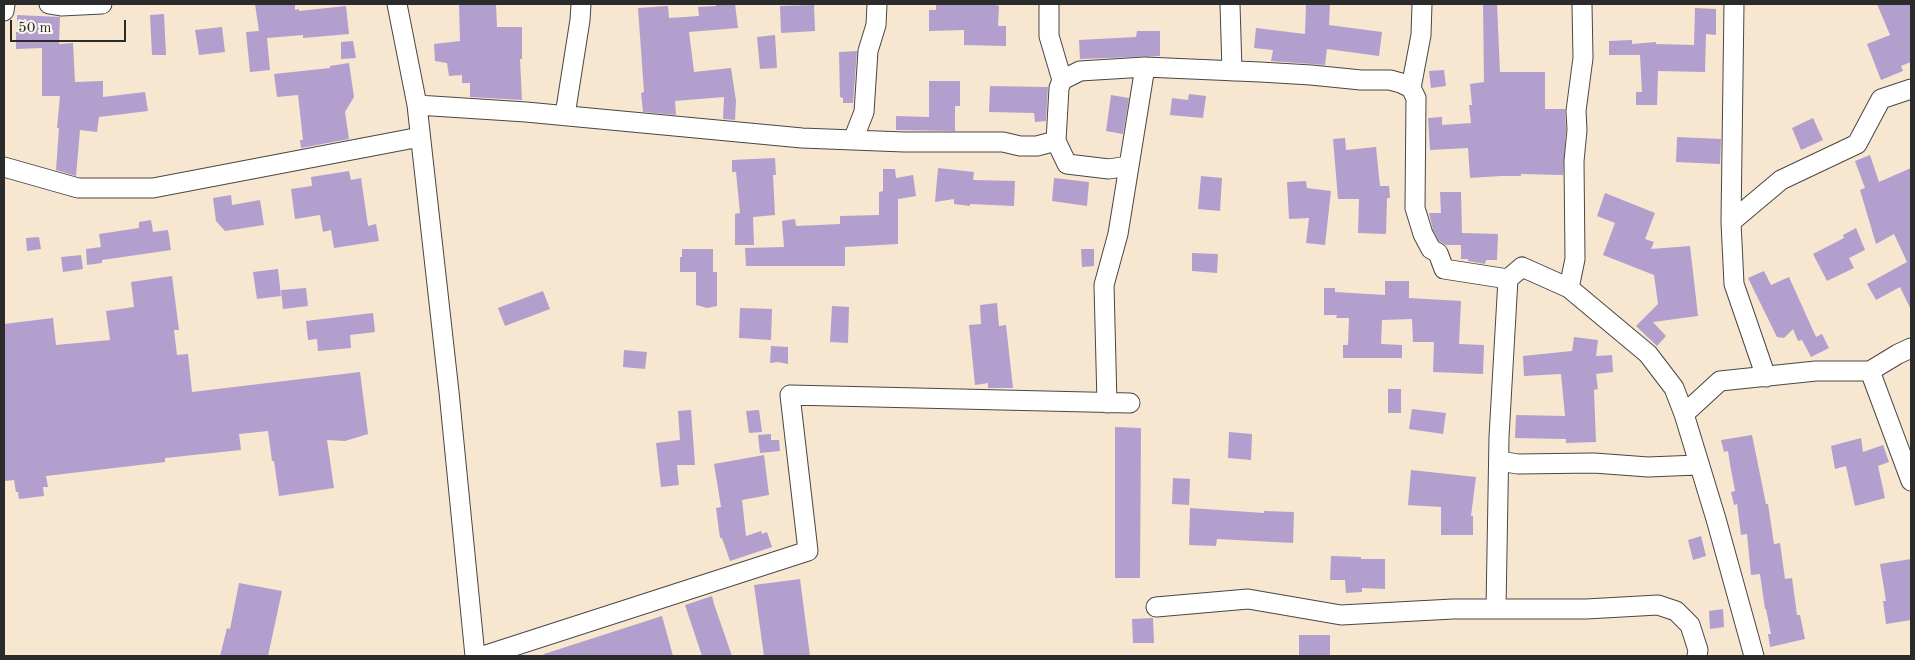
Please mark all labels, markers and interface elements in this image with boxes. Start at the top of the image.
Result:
scale bar [12,10,129,42]
text: 50 m [18,21,52,36]

